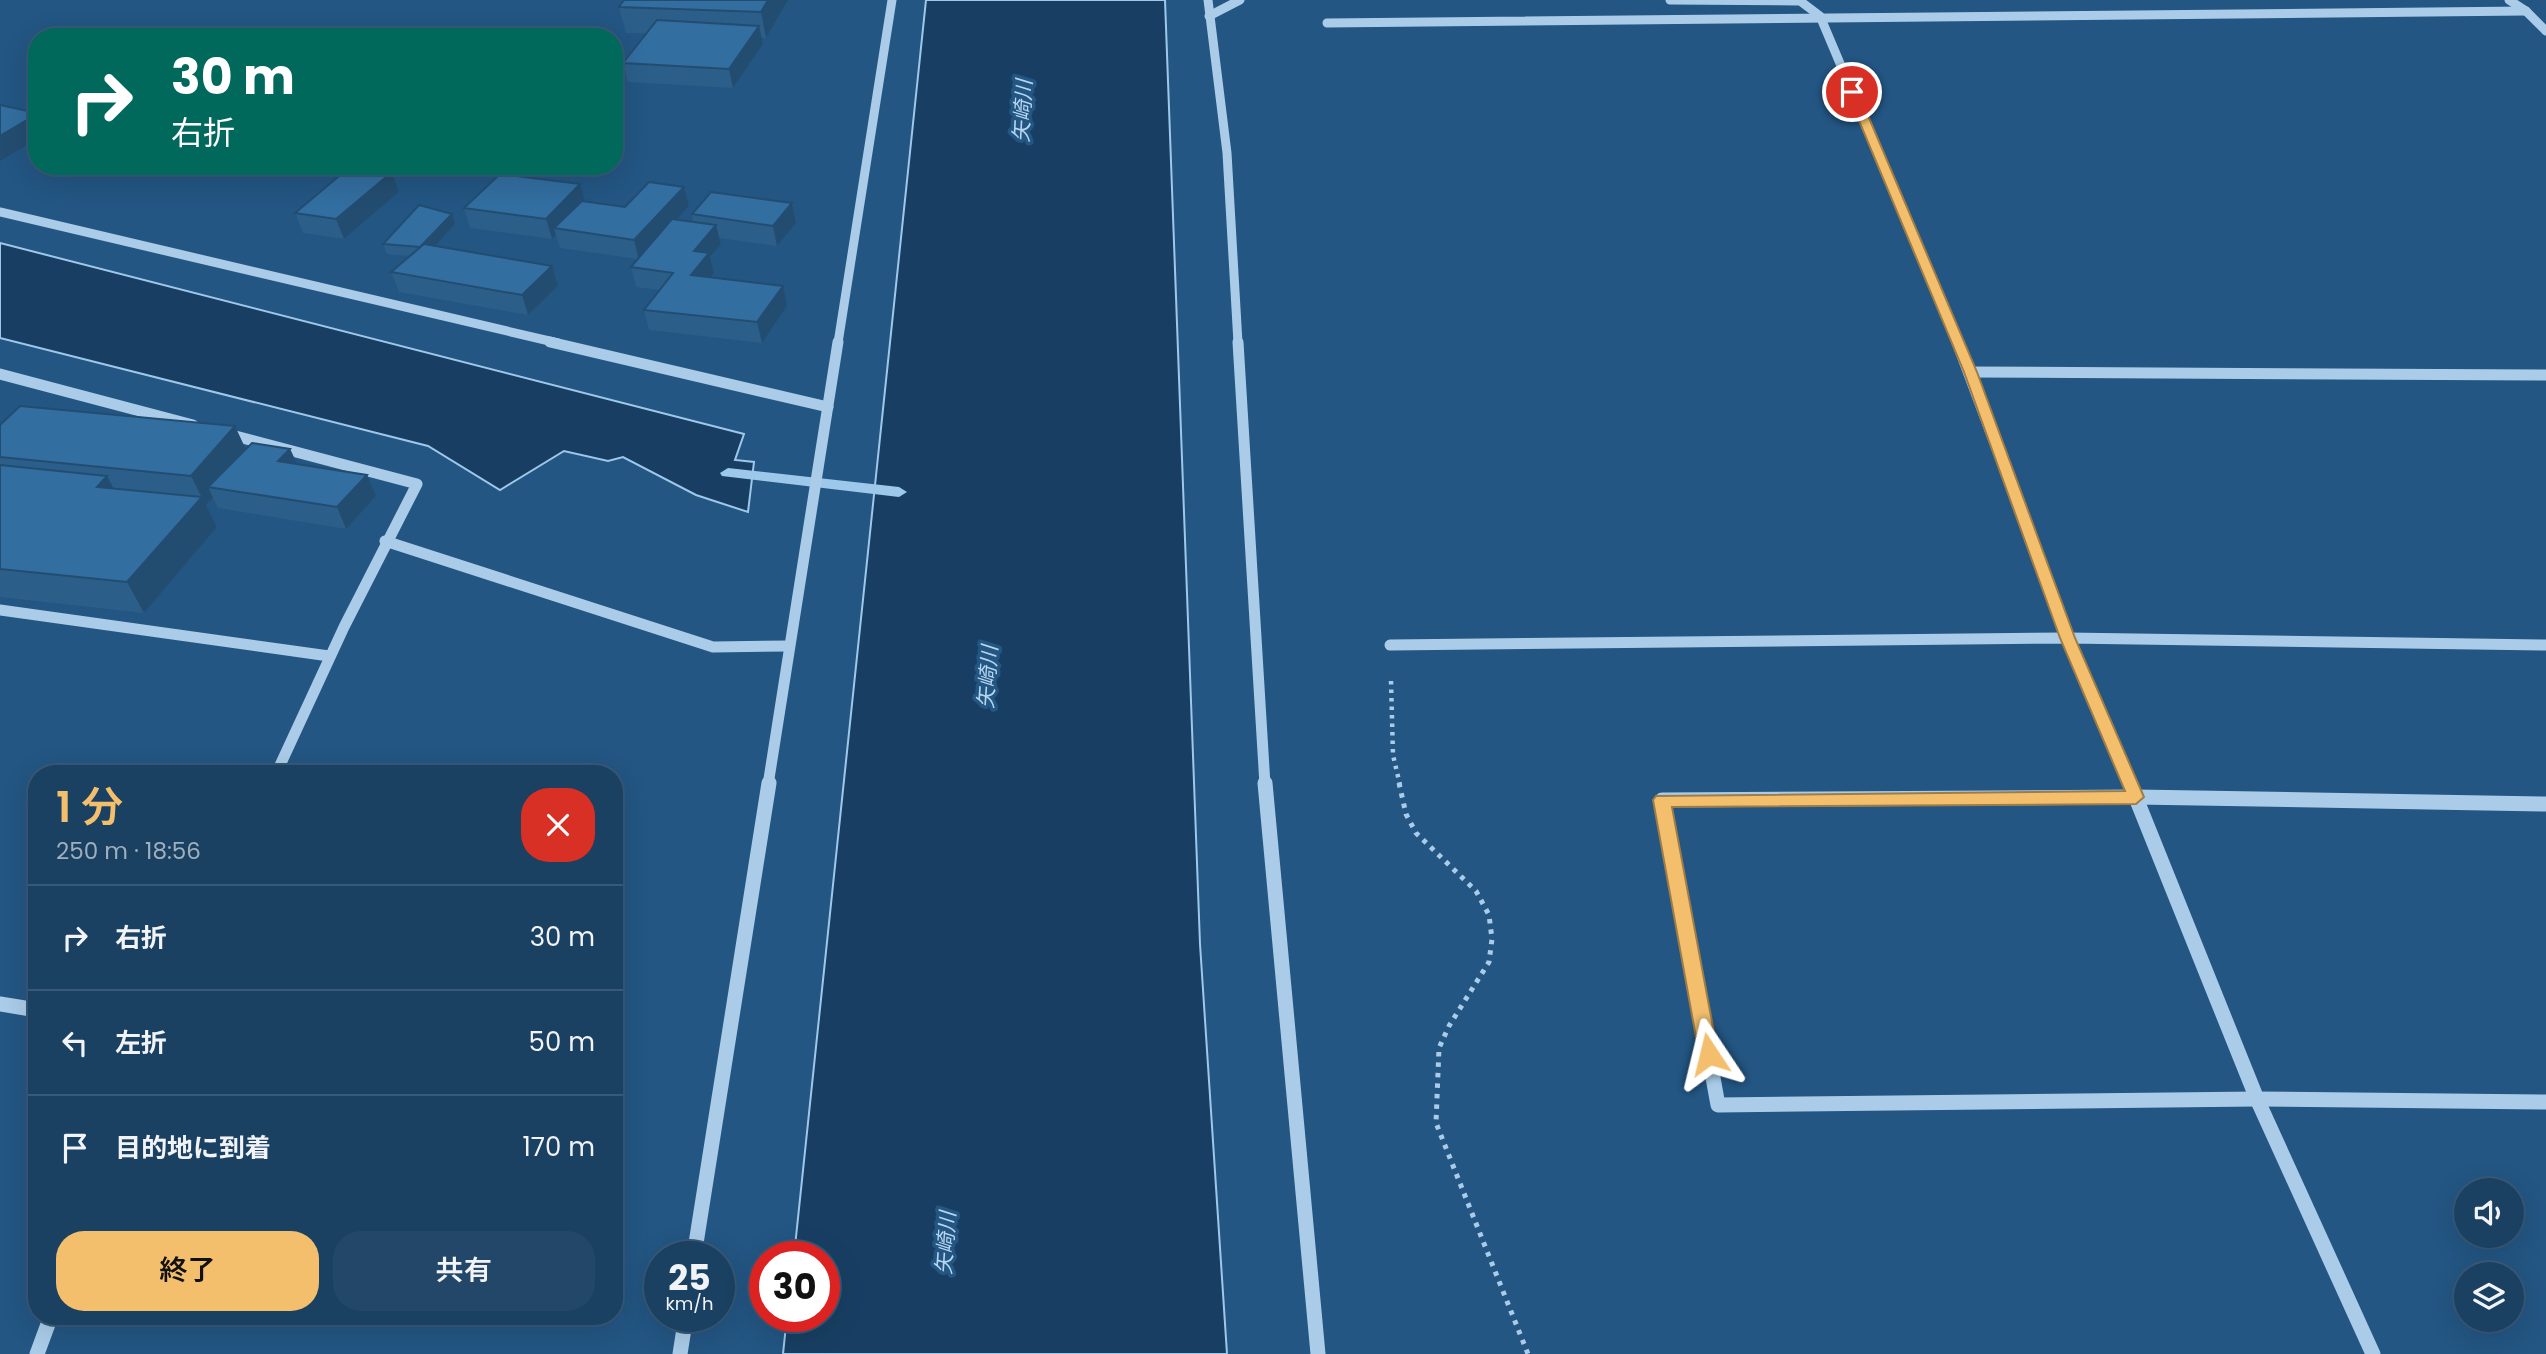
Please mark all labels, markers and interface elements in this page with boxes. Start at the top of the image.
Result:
text: 30 m [171,43,295,111]
icon: right [56,56,147,147]
pin [1822,62,1882,122]
icon: arrive [1833,73,1871,111]
water label: 矢崎川 [1006,77,1039,143]
text: 右折 [171,110,235,155]
water label: 矢崎川 [971,643,1004,709]
text: 1 分 [56,778,123,837]
button: close [521,788,595,862]
text: 250 m · 18:56 [56,835,201,867]
icon: right [56,919,94,957]
text: 30 m [530,919,595,955]
text: 右折 [115,920,167,956]
position arrow [1672,1017,1746,1091]
icon: left [56,1024,94,1062]
text: 50 m [529,1024,595,1060]
text: 左折 [115,1025,167,1061]
icon: arrive [56,1129,94,1167]
text: 170 m [522,1129,595,1165]
text: 目的地に到着 [115,1130,271,1166]
map controls [2454,1178,2524,1332]
button: sound [2454,1178,2524,1248]
water label: 矢崎川 [929,1209,962,1275]
button: 終了 [56,1231,319,1311]
button: 共有 [333,1231,595,1311]
speed limit sign: 30 [749,1241,840,1332]
text: 25 [668,1253,711,1302]
button: layers [2454,1262,2524,1332]
text: km/h [666,1291,713,1316]

